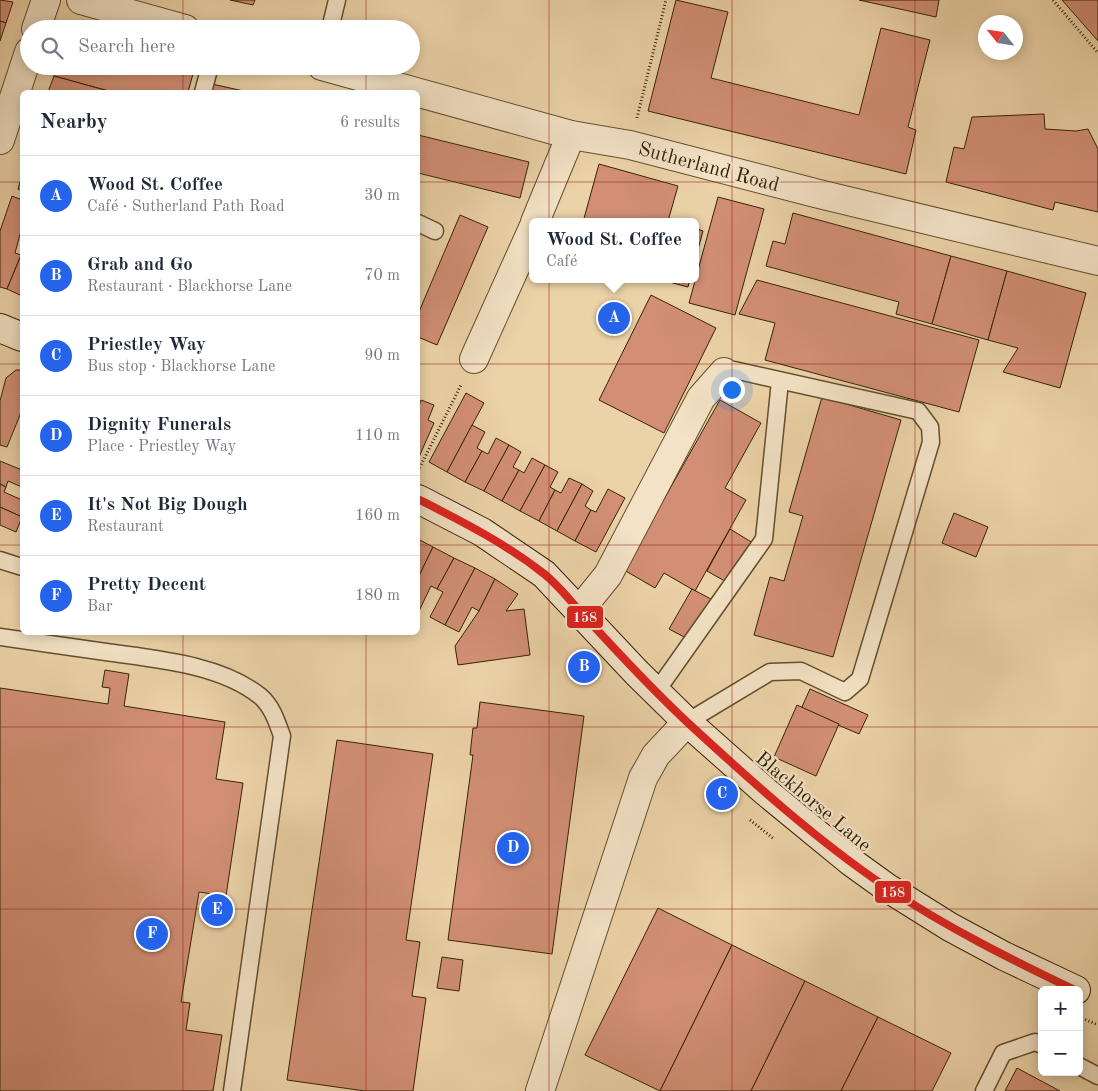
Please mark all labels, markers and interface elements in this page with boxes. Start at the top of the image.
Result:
north arrow [978,15,1023,60]
search box [20,20,420,75]
icon: search [38,34,66,62]
text: Search here [78,38,175,57]
text: Nearby [40,112,108,133]
text: 6 results [340,115,400,131]
street label: Sutherland Road [636,140,781,196]
text: Wood St. Coffee [87,176,223,195]
text: A [50,188,62,204]
text: 30 m [364,188,400,204]
text: Café · Sutherland Path Road [87,199,285,215]
popup [529,218,699,283]
text: Wood St. Coffee [546,231,682,250]
text: Café [546,254,577,270]
text: Grab and Go [87,256,193,275]
text: B [50,268,62,284]
text: 70 m [364,268,400,284]
text: Restaurant · Blackhorse Lane [87,279,292,295]
pin: A [598,299,630,337]
text: Priestley Way [87,336,206,355]
text: C [51,348,61,364]
text: 90 m [364,348,400,364]
text: Bus stop · Blackhorse Lane [87,359,275,375]
your location [719,377,745,403]
text: Dignity Funerals [87,416,231,435]
text: D [50,428,62,444]
text: 110 m [355,428,400,444]
text: Place · Priestley Way [87,439,236,455]
text: It's Not Big Dough [87,496,248,515]
text: E [50,508,62,524]
text: 160 m [355,508,400,524]
text: Restaurant [87,519,164,535]
text: Pretty Decent [87,576,206,595]
text: F [51,588,61,604]
text: 180 m [355,588,400,604]
text: Bar [87,599,113,615]
line badge: 158 [566,605,604,629]
text: 158 [573,611,597,625]
pin: B [568,648,600,686]
street label: Blackhorse Lane [751,749,874,856]
pin: C [706,775,738,813]
pin: D [497,829,529,867]
line badge: 158 [874,880,912,904]
text: 158 [881,886,905,900]
pin: E [201,891,233,929]
pin: F [136,915,168,953]
map controls [1038,986,1083,1076]
button: + [1038,986,1083,1031]
button: − [1038,1031,1083,1076]

